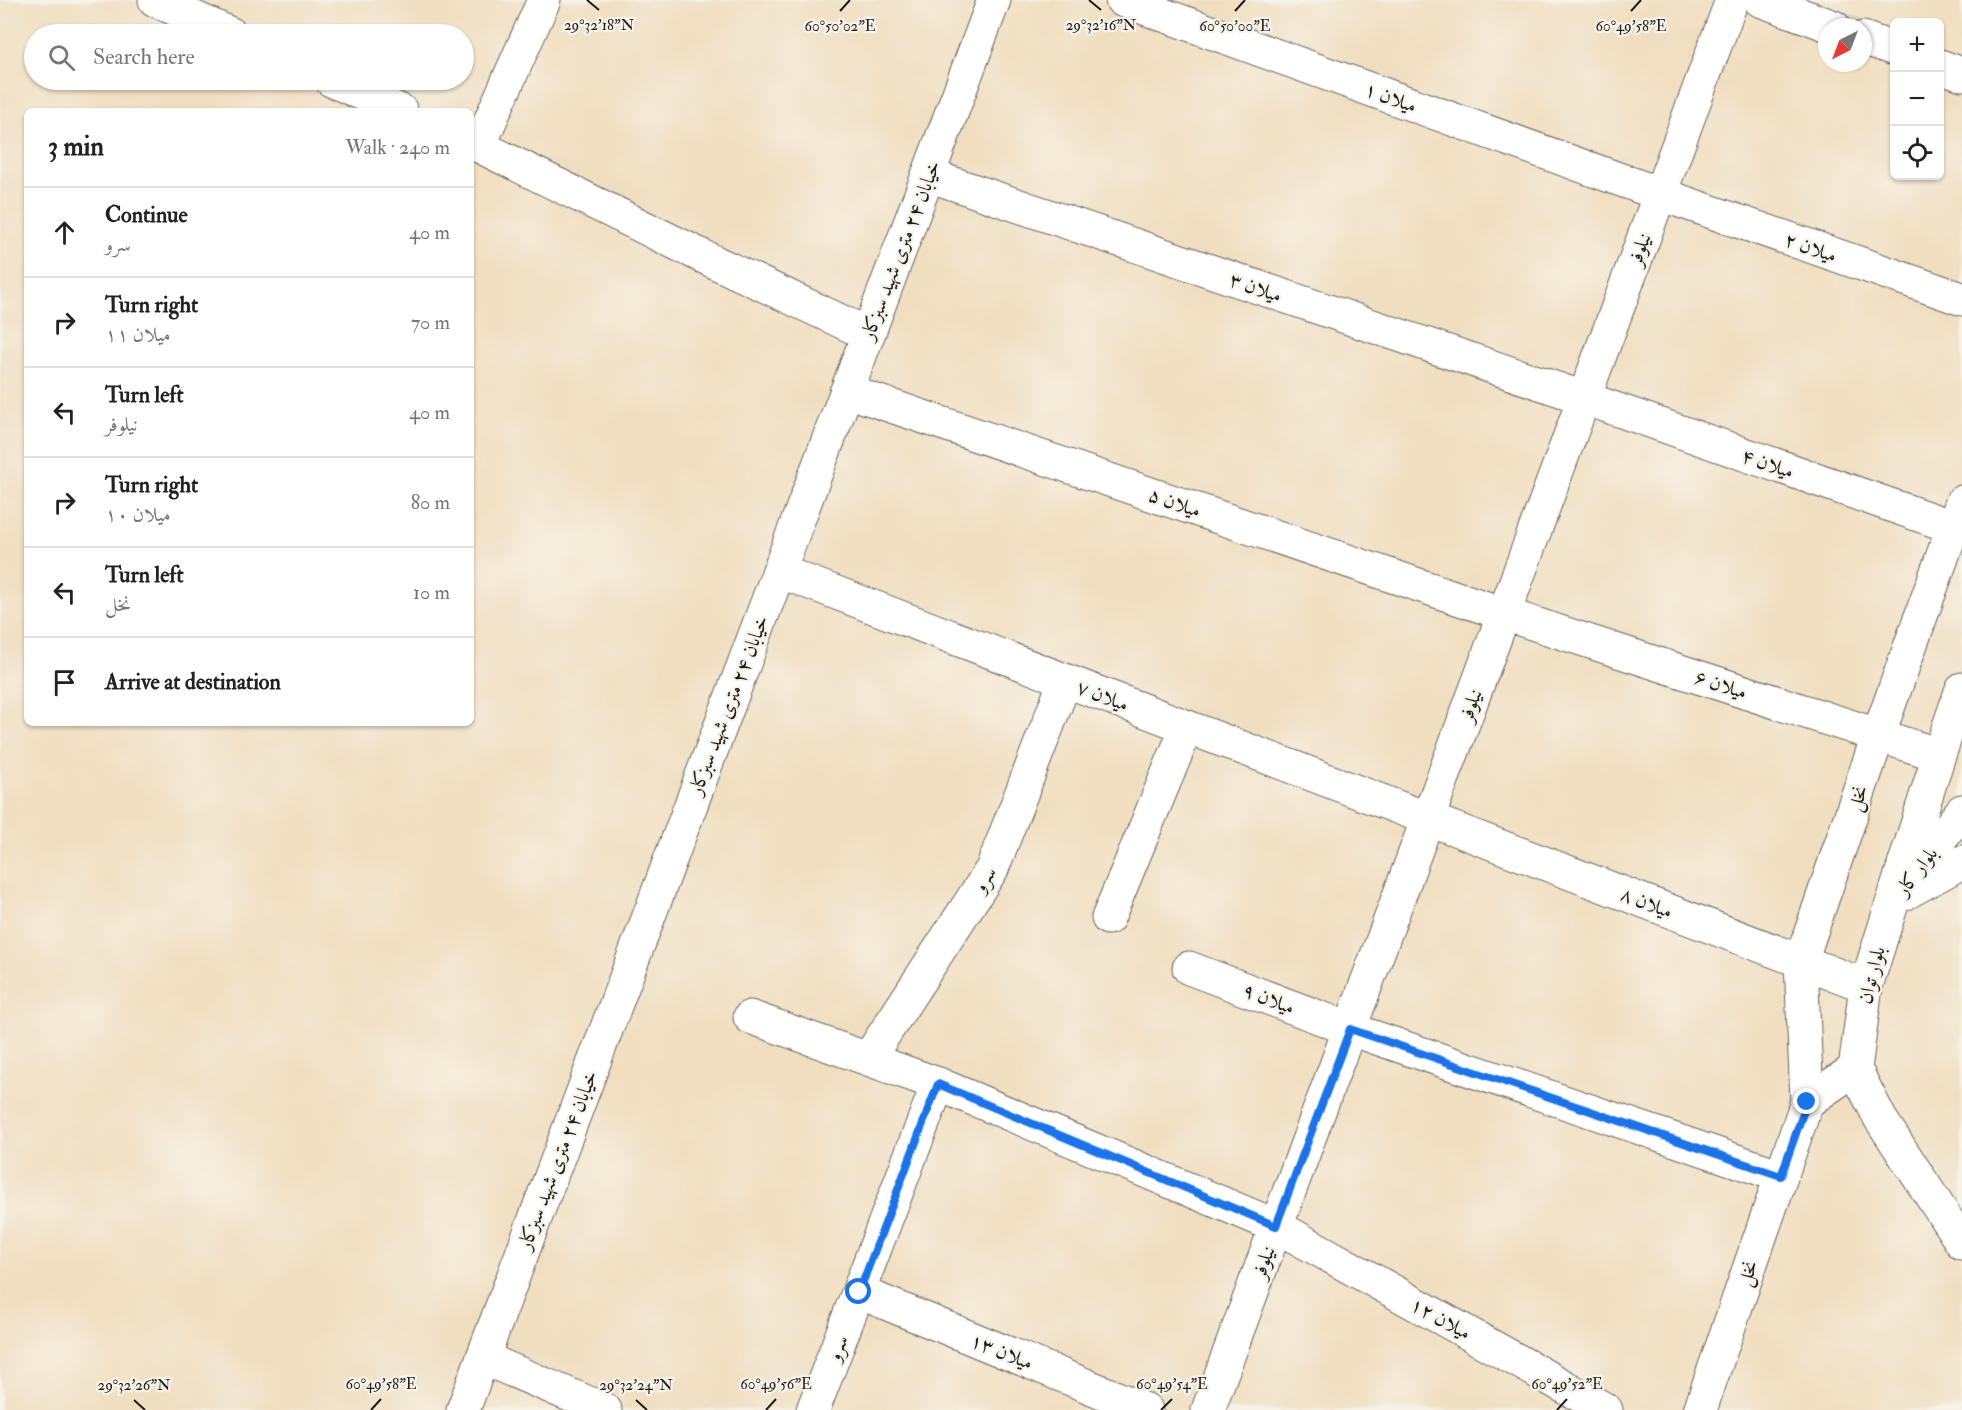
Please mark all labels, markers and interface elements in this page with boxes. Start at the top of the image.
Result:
text: 29°32'18"N [564,16,635,35]
text: 29°32'16"N [1066,16,1137,35]
text: 60°50'02"E [804,17,876,36]
text: 60°50'00"E [1199,17,1271,36]
text: 60°49'58"E [1595,17,1667,36]
north arrow [1818,18,1872,72]
map controls [1890,18,1944,180]
button: + [1890,18,1944,72]
search box [24,24,474,90]
icon: search [45,41,78,74]
text: Search here [93,43,195,71]
button: − [1890,72,1944,126]
street label: میلان ۱ [1361,77,1420,118]
button: locate [1890,126,1944,180]
text: 3 min [48,131,104,163]
text: Walk · 240 m [345,135,450,160]
street label: خیابان ۲۴ متری شهید سبزکار [854,157,946,345]
text: Continue [105,201,188,229]
icon: ahead [48,216,81,249]
text: 40 m [409,220,450,245]
street label: میلان ۲ [1781,227,1840,268]
street label: نیلوفر [1621,229,1657,271]
text: سرو [105,232,131,257]
street label: میلان ۳ [1226,267,1285,308]
text: Turn right [105,291,198,319]
icon: right [48,306,81,339]
text: 70 m [411,310,450,335]
text: میلان ۱۱ [105,322,171,347]
text: Turn left [105,381,184,409]
icon: left [48,396,81,429]
text: 40 m [409,400,450,425]
text: نیلوفر [105,412,138,437]
street label: میلان ۴ [1738,443,1797,484]
text: Turn right [105,471,198,499]
street label: میلان ۵ [1145,482,1204,523]
icon: right [48,486,81,519]
text: 80 m [411,490,450,515]
text: میلان ۱۰ [105,502,171,527]
text: Turn left [105,561,184,589]
icon: left [48,576,81,609]
text: 10 m [413,580,450,605]
text: نخل [105,592,131,617]
street label: خیابان ۲۴ متری شهید سبزکار [682,612,774,800]
street label: میلان ۶ [1691,664,1750,705]
icon: arrive [48,666,81,699]
text: Arrive at destination [105,668,281,696]
street label: میلان ۷ [1073,674,1132,717]
street label: نیلوفر [1452,685,1488,727]
street label: نخل [1841,782,1875,815]
street label: بلوار کار [1889,842,1943,902]
street label: سرو [966,862,1003,899]
street label: میلان ۸ [1617,881,1676,924]
street label: بلوار توان [1852,944,1891,1006]
street label: میلان ۹ [1239,977,1298,1020]
street label: خیابان ۲۴ متری شهید سبزکار [511,1067,603,1255]
route end [1793,1088,1819,1114]
street label: نیلوفر [1245,1242,1281,1284]
street label: نخل [1731,1257,1765,1290]
route start [845,1278,871,1304]
street label: میلان ۱۲ [1406,1292,1475,1345]
street label: میلان ۱۳ [967,1328,1037,1375]
street label: سرو [820,1332,855,1367]
text: 60°49'58"E [345,1375,417,1394]
text: 60°49'56"E [740,1375,812,1394]
text: 60°49'54"E [1136,1375,1208,1394]
text: 60°49'52"E [1531,1375,1603,1394]
text: 29°32'26"N [98,1376,171,1395]
text: 29°32'24"N [599,1376,673,1395]

